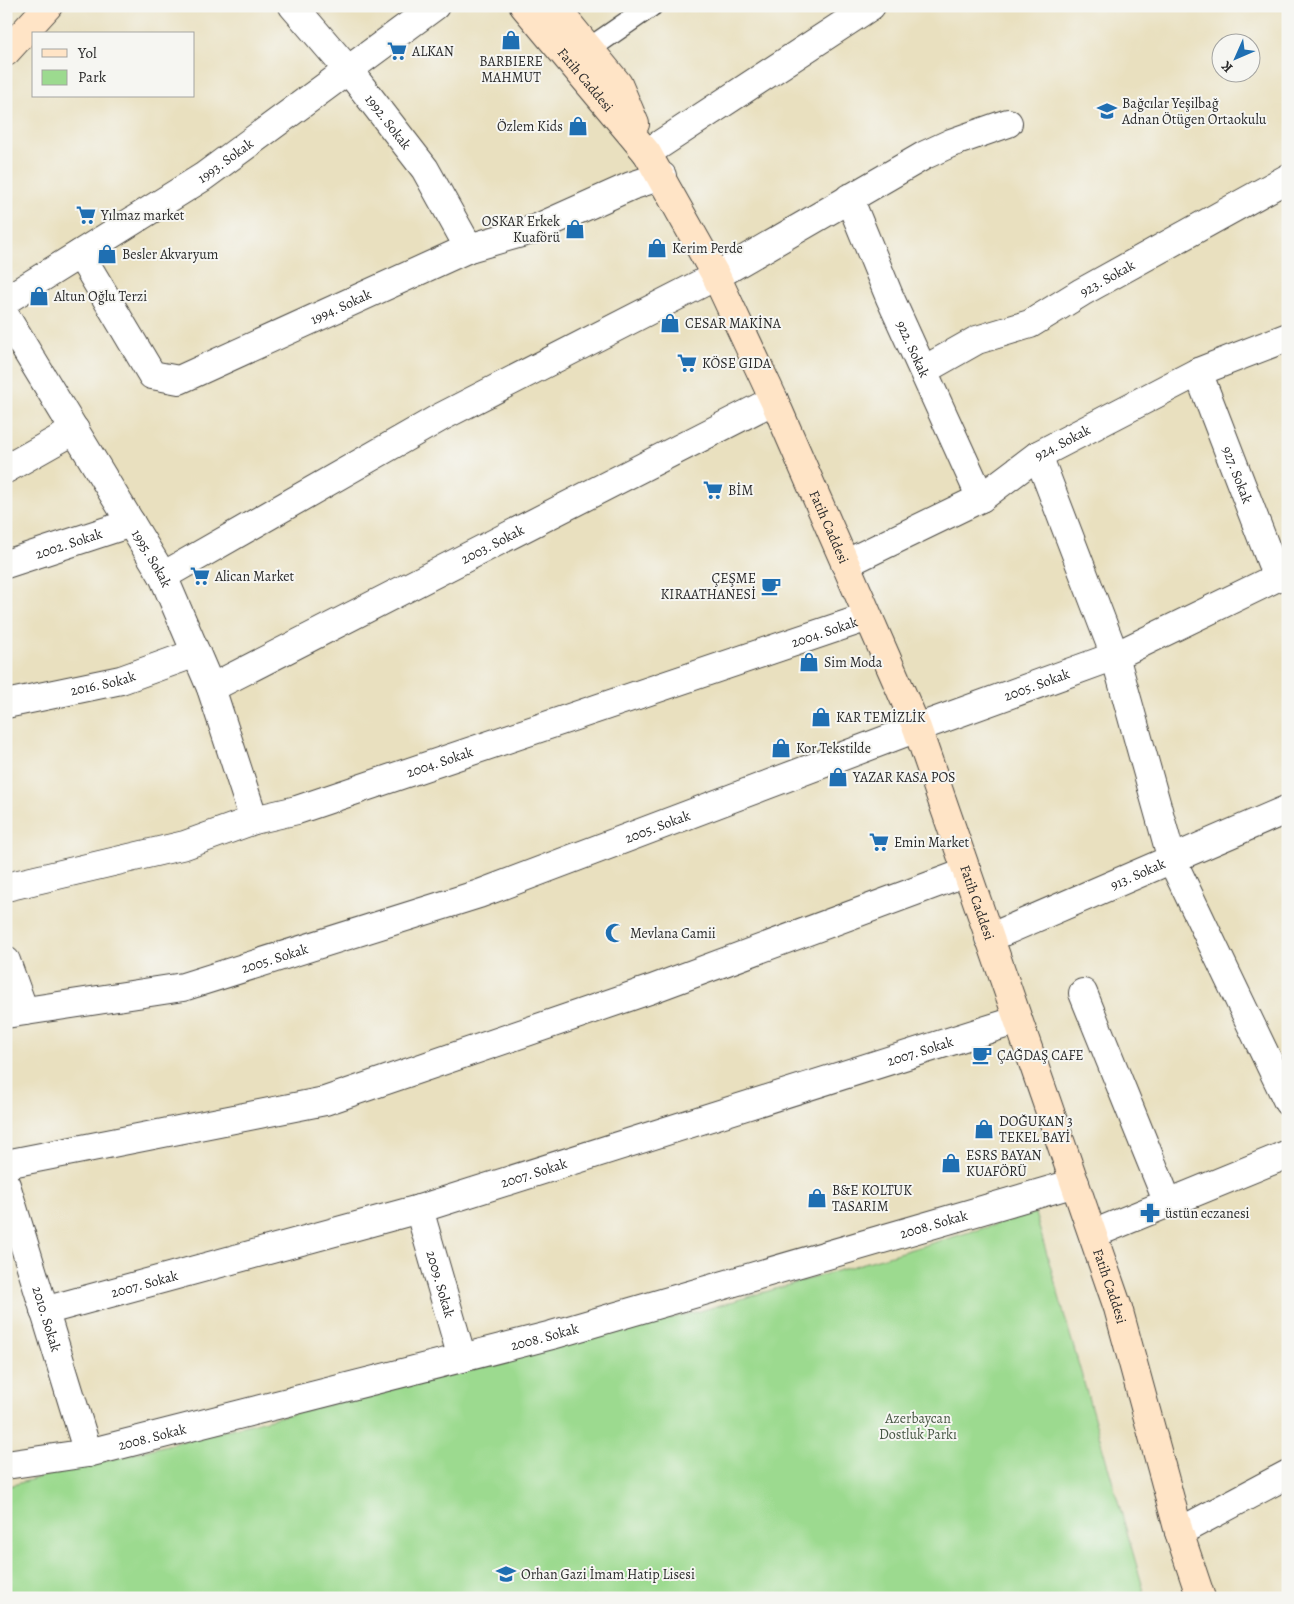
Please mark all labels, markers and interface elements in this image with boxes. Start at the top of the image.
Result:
shop icon: BARBIERE MAHMUT [500,29,522,51]
legend [32,32,195,98]
north arrow [1212,32,1262,82]
supermarket icon: ALKAN [386,40,408,62]
place label: ALKAN [411,42,454,61]
text: Yol [77,43,97,63]
street label: Fatih Caddesi [553,44,618,116]
place label: BARBIERE MAHMUT [479,52,543,87]
text: K [1217,56,1237,77]
text: Park [78,67,107,87]
street label: 1992. Sokak [361,90,416,153]
place label: Bağcılar Yeşilbağ Adnan Ötügen Ortaokulu [1121,94,1267,129]
school or university icon: Bağcılar Yeşilbağ Adnan Ötügen Ortaokulu [1096,100,1118,122]
shop icon: Özlem Kids [567,115,589,137]
place label: Özlem Kids [497,117,563,136]
street label: 1993. Sokak [194,134,257,187]
supermarket icon: Yılmaz market [75,204,97,226]
place label: Yılmaz market [100,206,185,225]
place label: OSKAR Erkek Kuaförü [482,212,560,247]
shop icon: OSKAR Erkek Kuaförü [564,218,586,240]
shop icon: Kerim Perde [646,237,668,259]
place label: Kerim Perde [672,239,743,258]
shop icon: Besler Akvaryum [96,243,118,265]
place label: Besler Akvaryum [122,245,219,264]
street label: 923. Sokak [1076,255,1138,301]
street label: 1994. Sokak [307,284,374,328]
shop icon: Altun Oğlu Terzi [28,285,50,307]
place label: Altun Oğlu Terzi [53,287,147,306]
shop icon: CESAR MAKİNA [659,312,681,334]
place label: CESAR MAKİNA [685,314,782,333]
street label: 922. Sokak [892,317,934,381]
supermarket icon: KÖSE GIDA [676,352,698,374]
place label: KÖSE GIDA [702,354,772,373]
street label: 924. Sokak [1031,420,1094,465]
street label: 927. Sokak [1218,443,1257,506]
supermarket icon: BİM [702,479,724,501]
place label: BİM [728,481,753,500]
street label: Fatih Caddesi [805,487,854,567]
street label: 2003. Sokak [458,520,527,568]
street label: 2002. Sokak [33,524,105,563]
street label: 1995. Sokak [127,526,176,590]
supermarket icon: Alican Market [189,565,211,587]
place label: Alican Market [214,567,295,586]
place label: ÇEŞME KIRAATHANESİ [661,569,756,604]
cafe icon: ÇEŞME KIRAATHANESİ [760,575,782,597]
street label: 2004. Sokak [789,612,860,652]
shop icon: Sim Moda [798,651,820,673]
place label: Sim Moda [824,653,883,672]
street label: 2005. Sokak [1001,664,1072,705]
street label: 2016. Sokak [68,666,138,700]
shop icon: KAR TEMİZLİK [810,706,832,728]
place label: KAR TEMİZLİK [836,708,926,727]
shop icon: Kor Tekstilde [770,737,792,759]
place label: Kor Tekstilde [796,739,871,758]
street label: 2004. Sokak [404,742,475,782]
shop icon: YAZAR KASA POS [827,766,849,788]
place label: YAZAR KASA POS [852,768,956,787]
street label: 2005. Sokak [622,805,693,847]
supermarket icon: Emin Market [868,831,890,853]
place label: Emin Market [894,833,969,852]
street label: 913. Sokak [1107,854,1168,894]
street label: Fatih Caddesi [956,862,999,943]
mosque icon: Mevlana Camii [604,922,626,944]
place label: Mevlana Camii [630,924,716,943]
street label: 2005. Sokak [239,939,310,978]
street label: 2007. Sokak [884,1032,956,1070]
cafe icon: ÇAĞDAŞ CAFE [971,1044,993,1066]
place label: ÇAĞDAŞ CAFE [997,1046,1084,1065]
place label: DOĞUKAN 3 TEKEL BAYİ [999,1112,1073,1147]
shop icon: DOĞUKAN 3 TEKEL BAYİ [973,1118,995,1140]
place label: ESRS BAYAN KUAFÖRÜ [966,1146,1042,1181]
shop icon: ESRS BAYAN KUAFÖRÜ [940,1152,962,1174]
street label: 2007. Sokak [498,1153,569,1192]
place label: B&E KOLTUK TASARIM [832,1181,912,1216]
shop icon: B&E KOLTUK TASARIM [806,1187,828,1209]
pharmacy icon: üstün eczanesi [1139,1202,1161,1224]
place label: üstün eczanesi [1165,1204,1250,1223]
street label: 2008. Sokak [898,1205,970,1243]
street label: Fatih Caddesi [1089,1246,1131,1326]
street label: 2009. Sokak [422,1248,459,1320]
street label: 2007. Sokak [109,1266,180,1302]
street label: 2010. Sokak [28,1284,66,1354]
street label: 2008. Sokak [509,1318,581,1355]
park label: Azerbaycan Dostluk Parkı [879,1409,957,1444]
street label: 2008. Sokak [116,1419,188,1454]
school or university icon: Orhan Gazi İmam Hatip Lisesi [495,1563,517,1585]
place label: Orhan Gazi İmam Hatip Lisesi [521,1565,695,1584]

